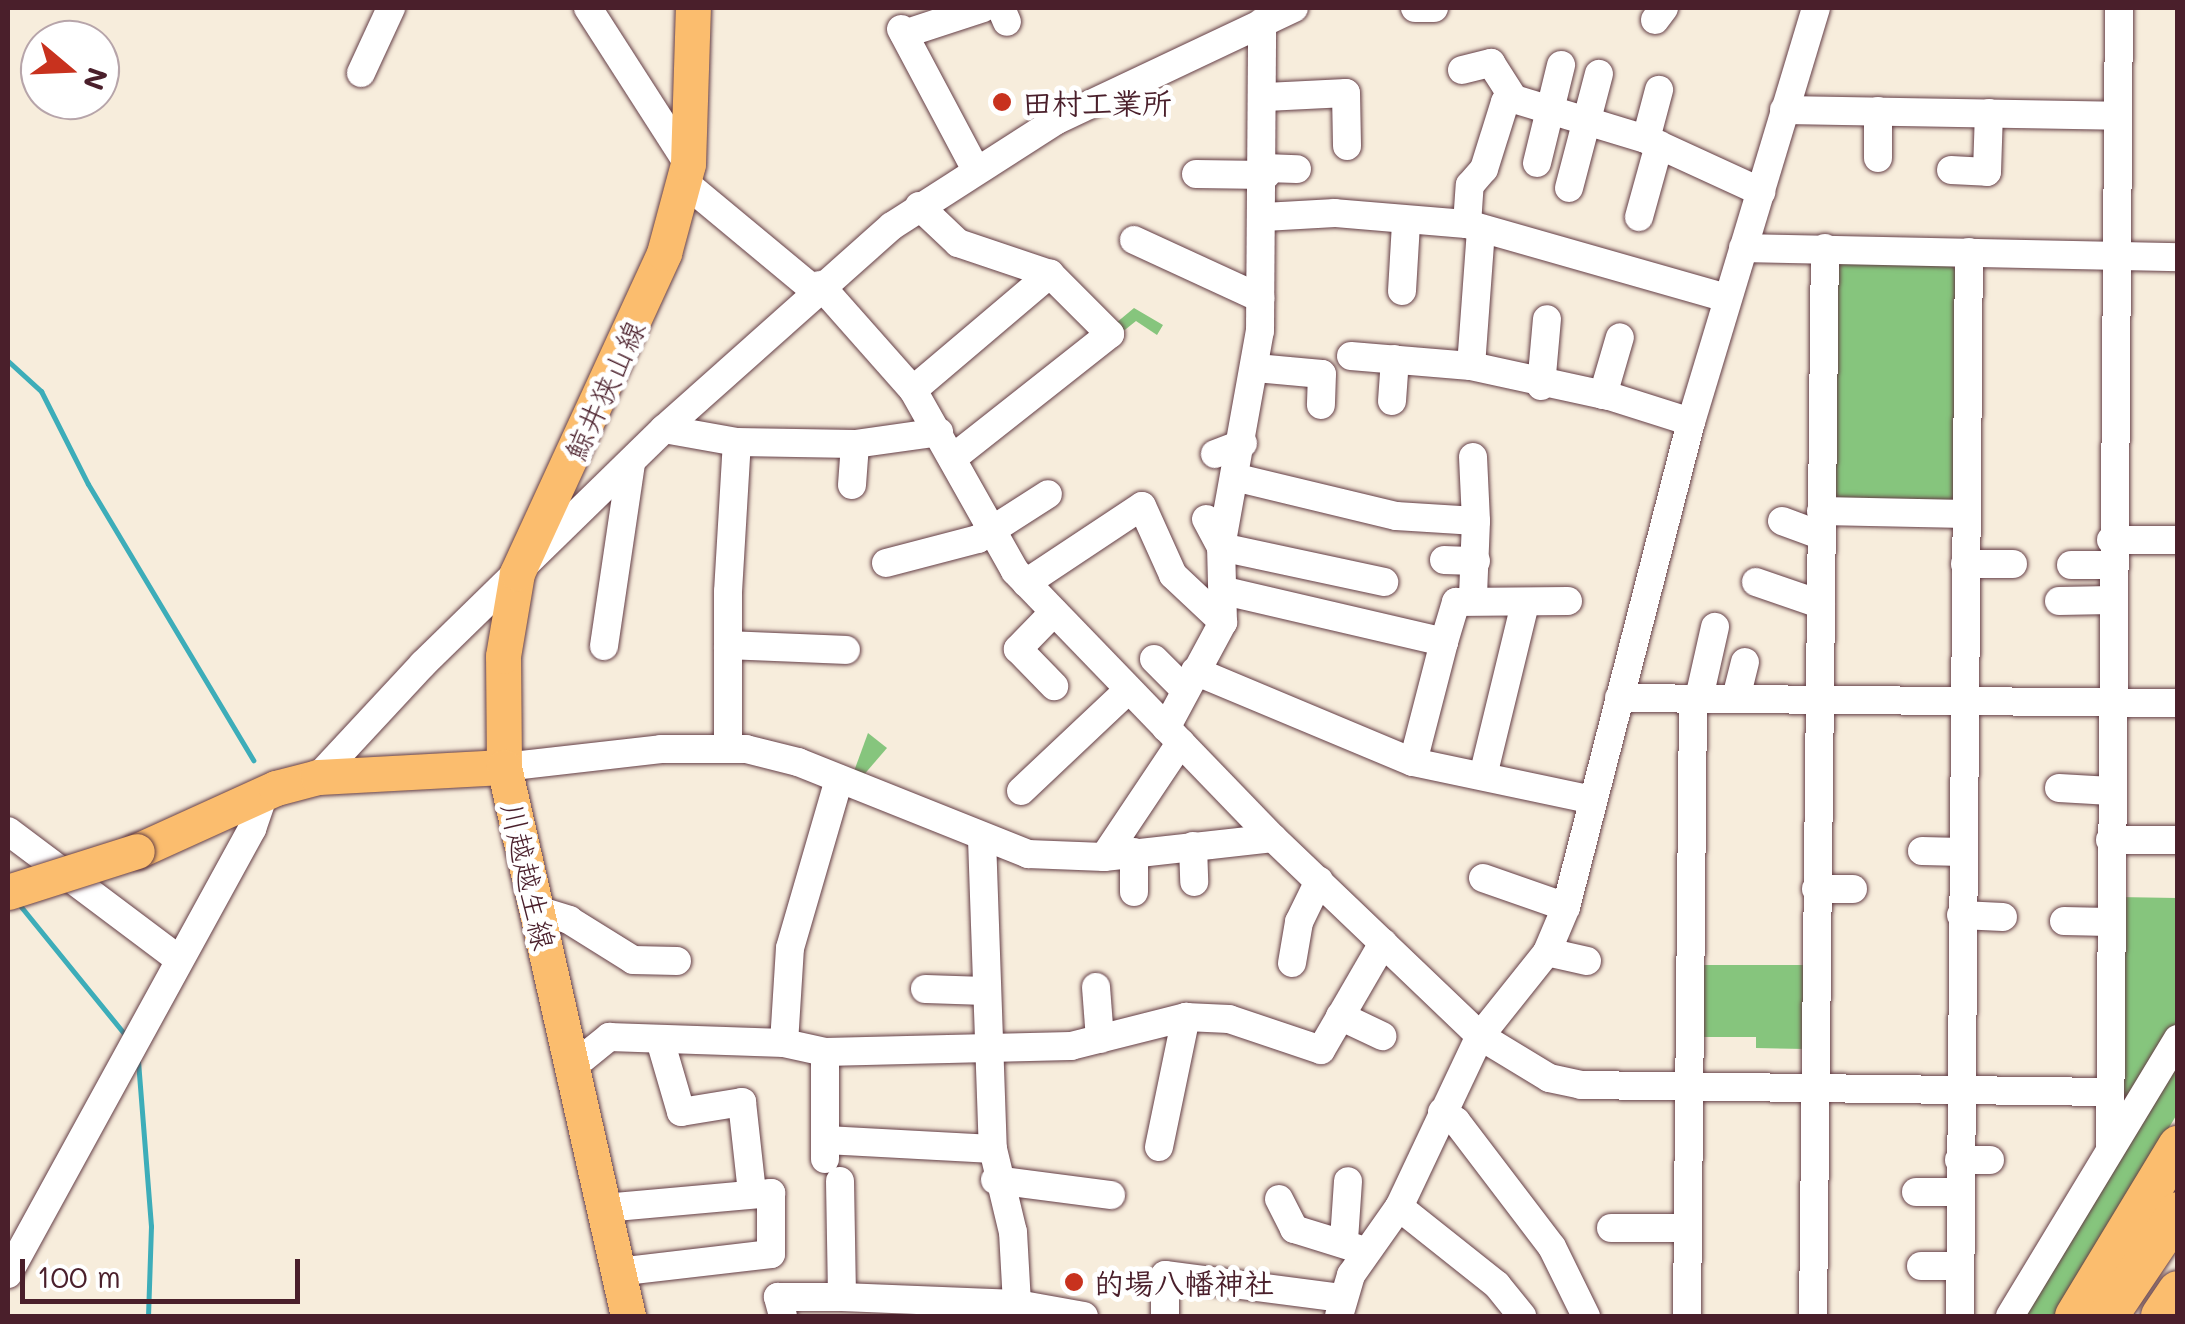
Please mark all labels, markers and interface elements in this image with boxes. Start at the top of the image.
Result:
north arrow [20,20,120,120]
text: N [76,63,117,95]
place label: 田村工業所 [1022,84,1172,120]
marker: 田村工業所 [991,91,1013,113]
street label: 鯨井狭山線 [556,314,652,466]
street label: 川越越生線 [495,799,563,953]
scale bar [25,1239,305,1301]
text: 100 m [37,1256,121,1296]
place label: 的場八幡神社 [1094,1264,1274,1300]
marker: 的場八幡神社 [1063,1271,1085,1293]

